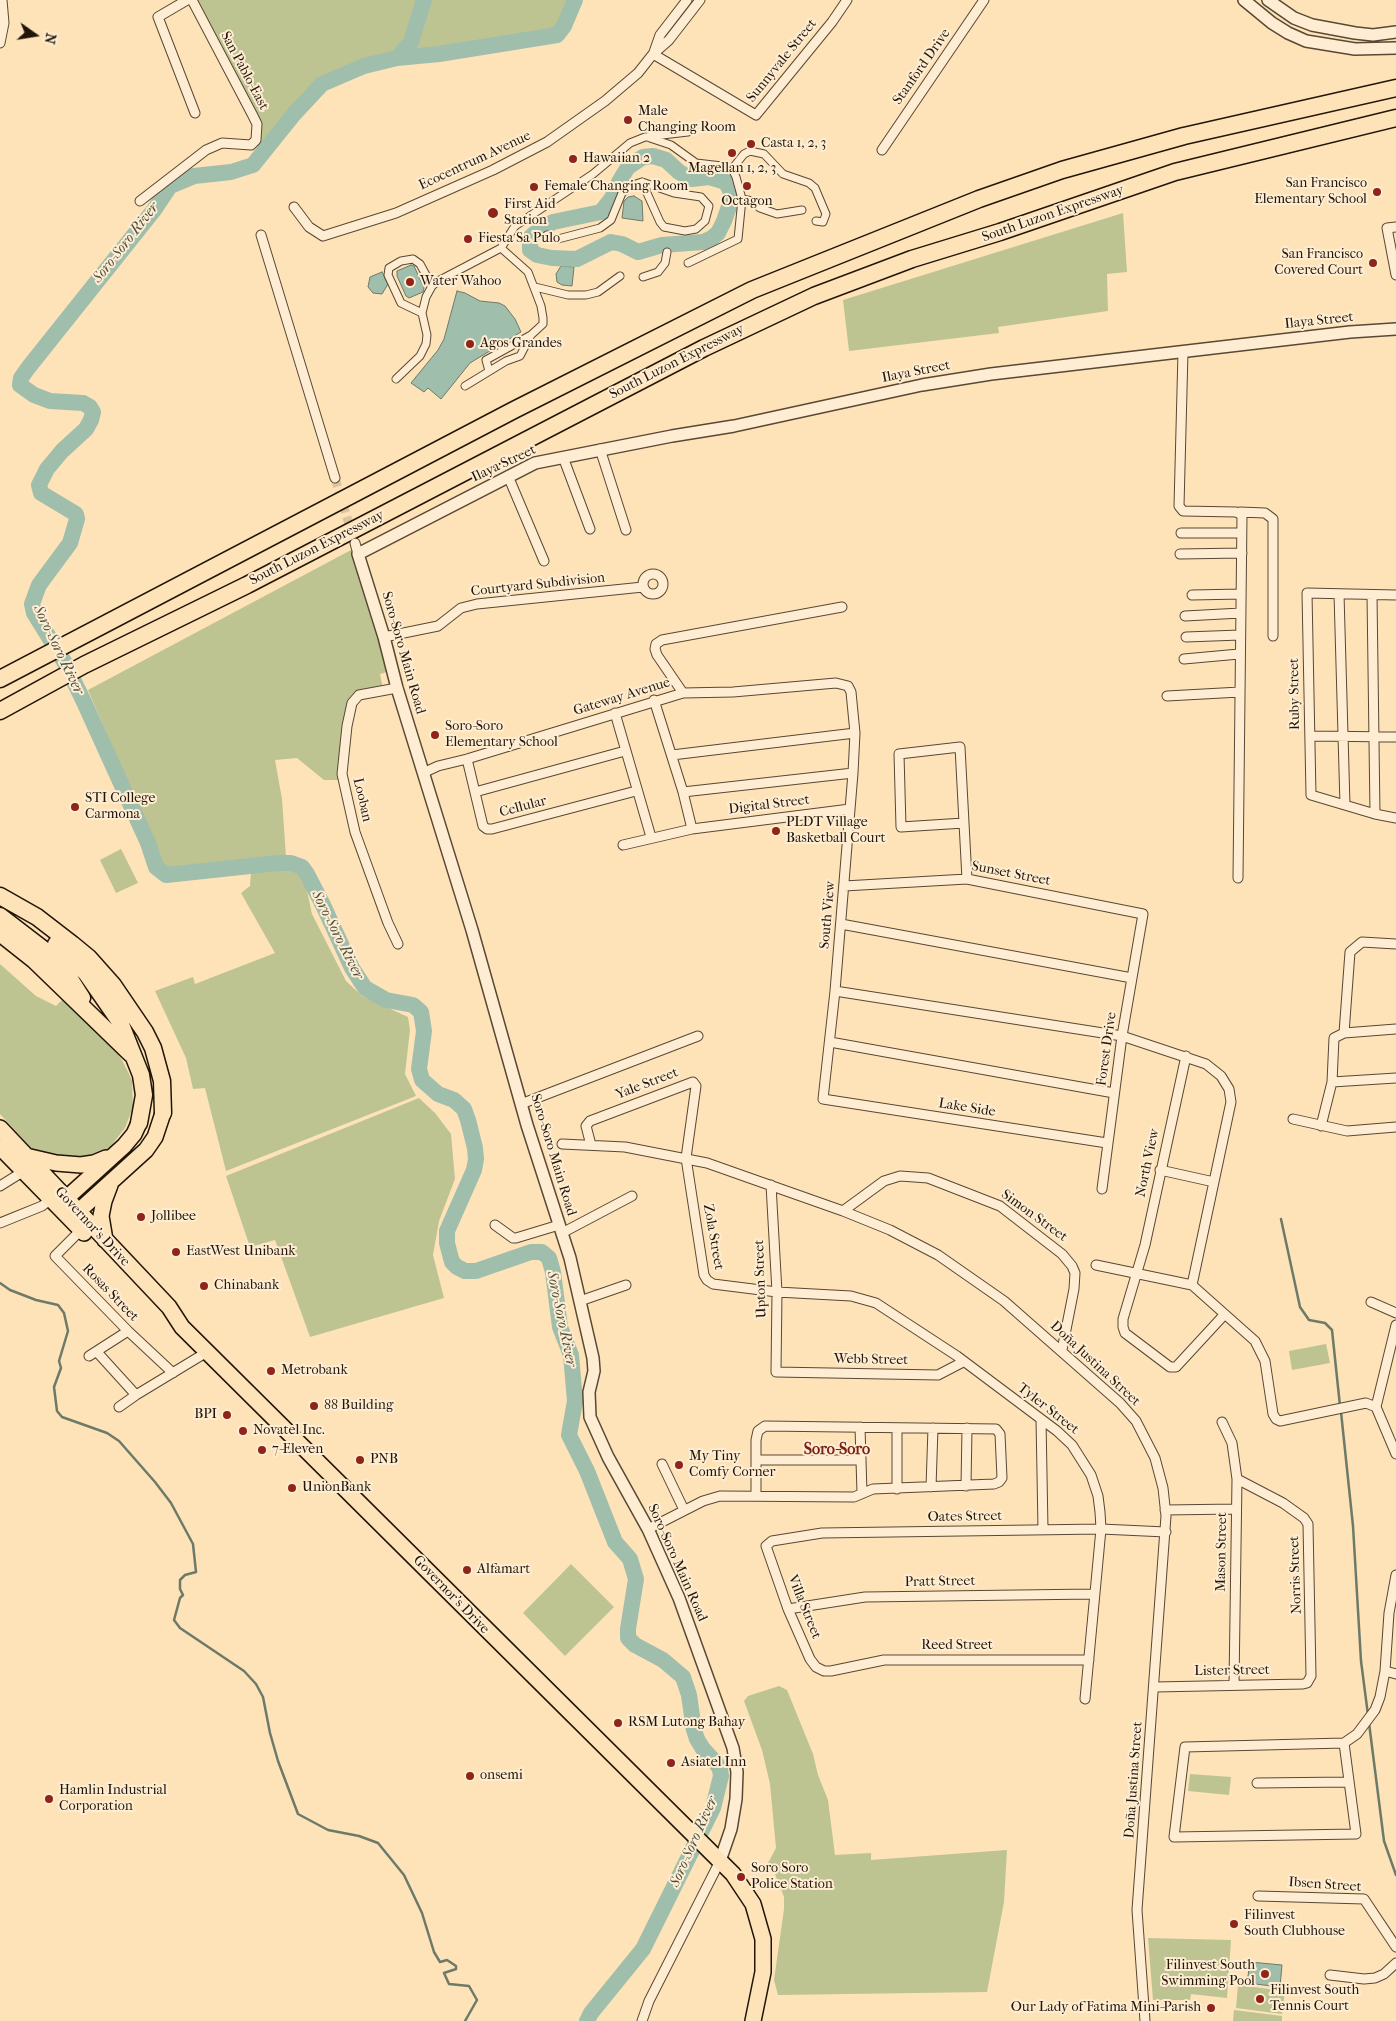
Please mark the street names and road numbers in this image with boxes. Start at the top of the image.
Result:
street label: Sunnyvale Street [743,16,821,106]
street label: Stanford Drive [890,26,954,108]
street label: San Pablo-East [216,29,272,113]
street label: Ecocentrum Avenue [416,128,534,194]
street label: South Luzon Expressway [980,182,1126,246]
street label: Ilaya Street [1284,309,1354,333]
street label: South Luzon Expressway [607,321,747,403]
street label: Ilaya Street [880,357,952,387]
street label: Ilaya Street [469,442,539,486]
street label: South Luzon Expressway [247,507,387,589]
street label: Courtyard Subdivision [470,570,606,600]
street label: Soro-Soro Main Road [377,590,429,716]
street label: Ruby Street [1286,658,1304,730]
street label: Gateway Avenue [572,674,672,720]
street label: Looban [349,776,375,824]
street label: Digital Street [727,792,811,818]
street label: Cellular [498,793,548,821]
street label: Sunset Street [970,858,1052,890]
street label: South View [817,880,839,950]
street label: Forest Drive [1093,1011,1121,1087]
street label: Yale Street [613,1064,681,1104]
street label: Soro-Soro Main Road [526,1092,580,1218]
street label: Lake Side [937,1095,997,1121]
street label: North View [1133,1127,1163,1199]
street label: Governor's Drive [51,1184,133,1270]
street label: Simon Street [998,1186,1070,1246]
street label: Zola Street [699,1203,727,1271]
street label: Upton Street [751,1239,771,1319]
street label: Rosas Street [78,1261,142,1325]
street label: Doña Justina Street [1046,1318,1144,1410]
street label: Webb Street [834,1351,908,1369]
street label: Tyler Street [1014,1380,1082,1438]
street label: Soro-Soro Main Road [644,1502,710,1624]
street label: Oates Street [928,1508,1002,1526]
street label: Mason Street [1213,1512,1231,1592]
street label: Norris Street [1286,1535,1306,1615]
street label: Governor's Drive [409,1552,493,1638]
street label: Villa Street [784,1573,824,1641]
street label: Pratt Street [904,1573,976,1591]
street label: Reed Street [921,1638,993,1654]
street label: Lister Street [1194,1662,1270,1680]
street label: Doña Justina Street [1122,1721,1146,1839]
street label: Ibsen Street [1288,1874,1362,1896]

